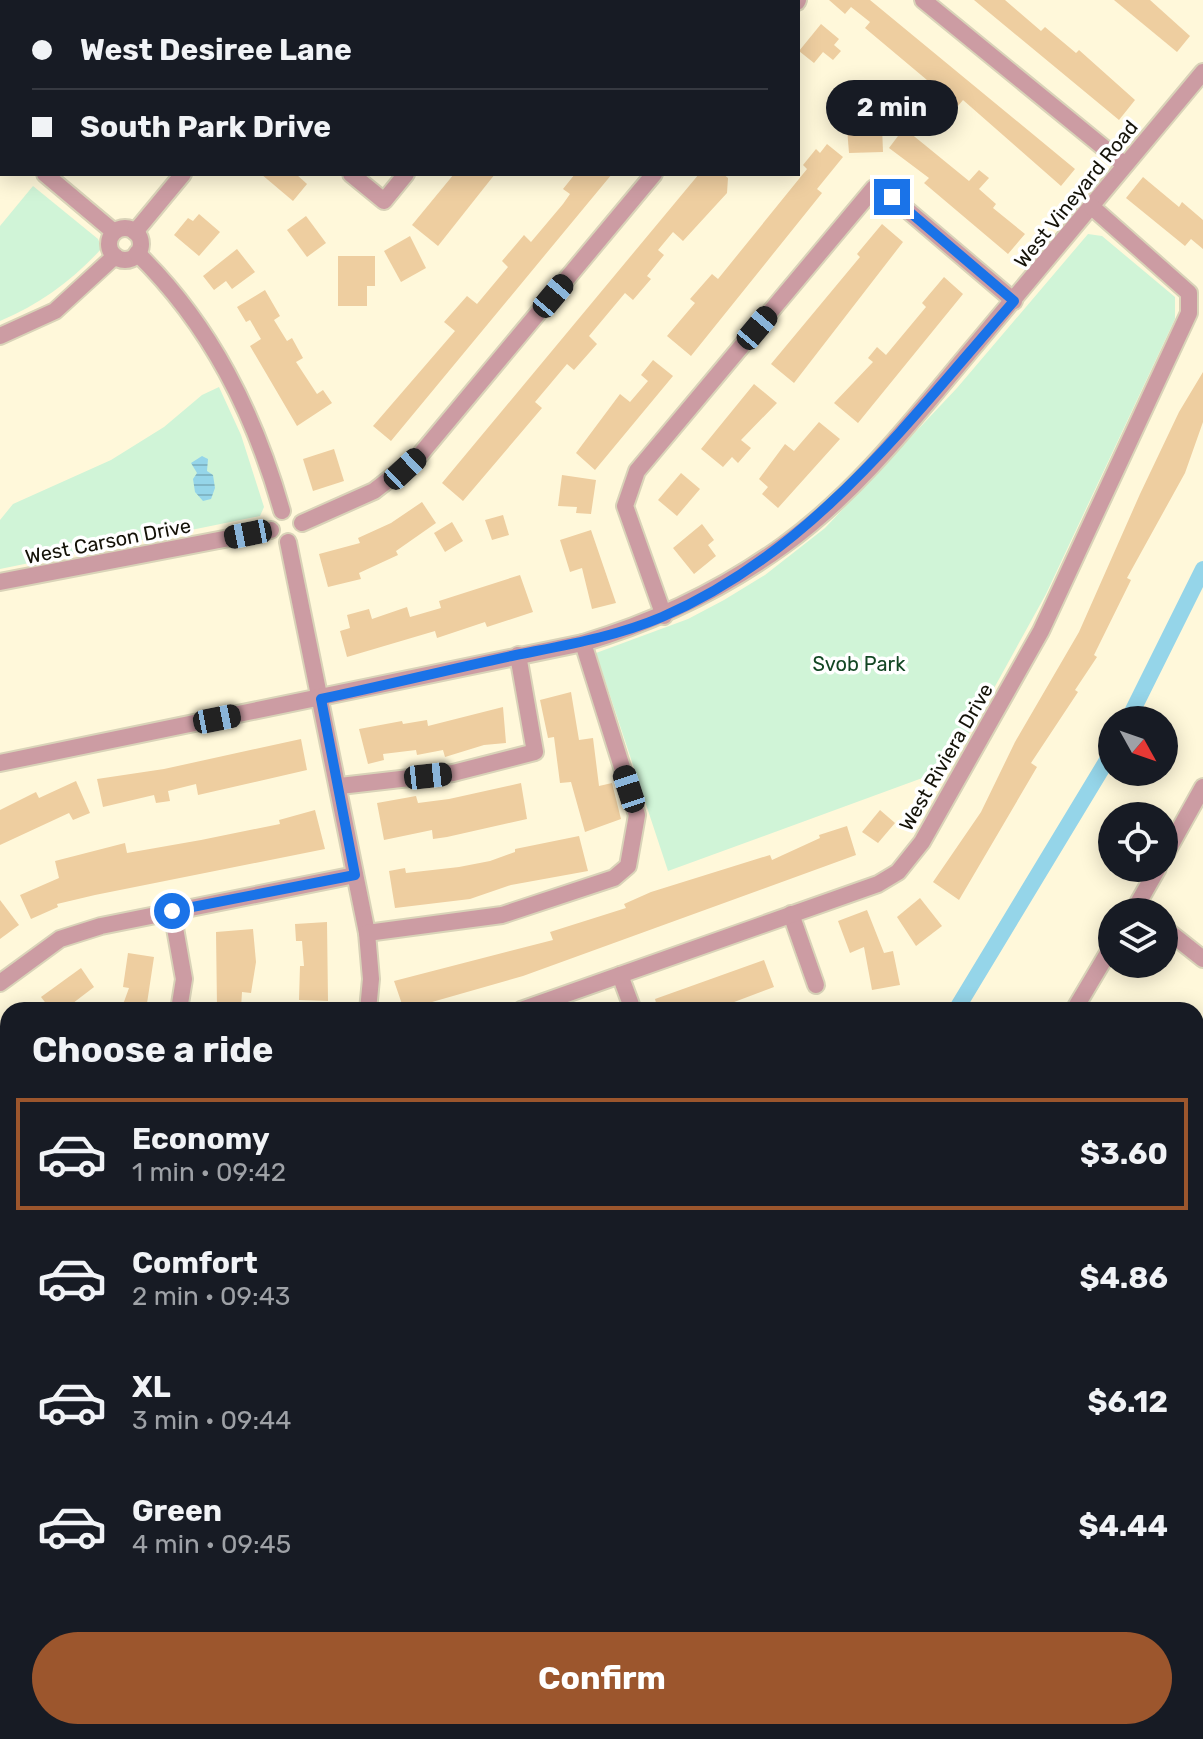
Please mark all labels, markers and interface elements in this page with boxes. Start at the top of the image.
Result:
text: West Desiree Lane [80,32,352,68]
callout: 2 min [826,81,958,137]
text: 2 min [857,92,927,123]
text: South Park Drive [80,109,331,145]
street label: West Vineyard Road [1009,115,1143,273]
route end [874,179,910,215]
car [528,270,578,322]
car [732,302,782,354]
car [379,444,431,494]
street label: West Carson Drive [23,513,193,569]
car [222,518,274,550]
park label: Svob Park [813,652,906,676]
street label: West Riviera Drive [894,679,998,835]
car [191,703,243,735]
north arrow [1098,706,1178,786]
map controls [1098,706,1178,978]
car [403,762,453,790]
car [610,762,648,816]
button: locate [1098,802,1178,882]
route start [154,893,190,929]
button: layers [1098,898,1178,978]
text: Choose a ride [32,1028,273,1071]
icon: car [36,1118,108,1190]
text: Economy [132,1121,270,1157]
text: $3.60 [1080,1136,1168,1172]
text: 1 min · 09:42 [132,1157,286,1188]
icon: car [36,1242,108,1314]
text: Comfort [132,1245,258,1281]
text: $4.86 [1079,1260,1168,1296]
text: 2 min · 09:43 [132,1281,290,1312]
icon: car [36,1366,108,1438]
text: XL [132,1369,171,1405]
text: $6.12 [1087,1384,1168,1420]
text: 3 min · 09:44 [132,1405,291,1436]
icon: car [36,1490,108,1562]
text: Green [132,1493,222,1529]
text: $4.44 [1078,1508,1168,1544]
text: 4 min · 09:45 [132,1529,291,1560]
button: Confirm [32,1632,1172,1724]

